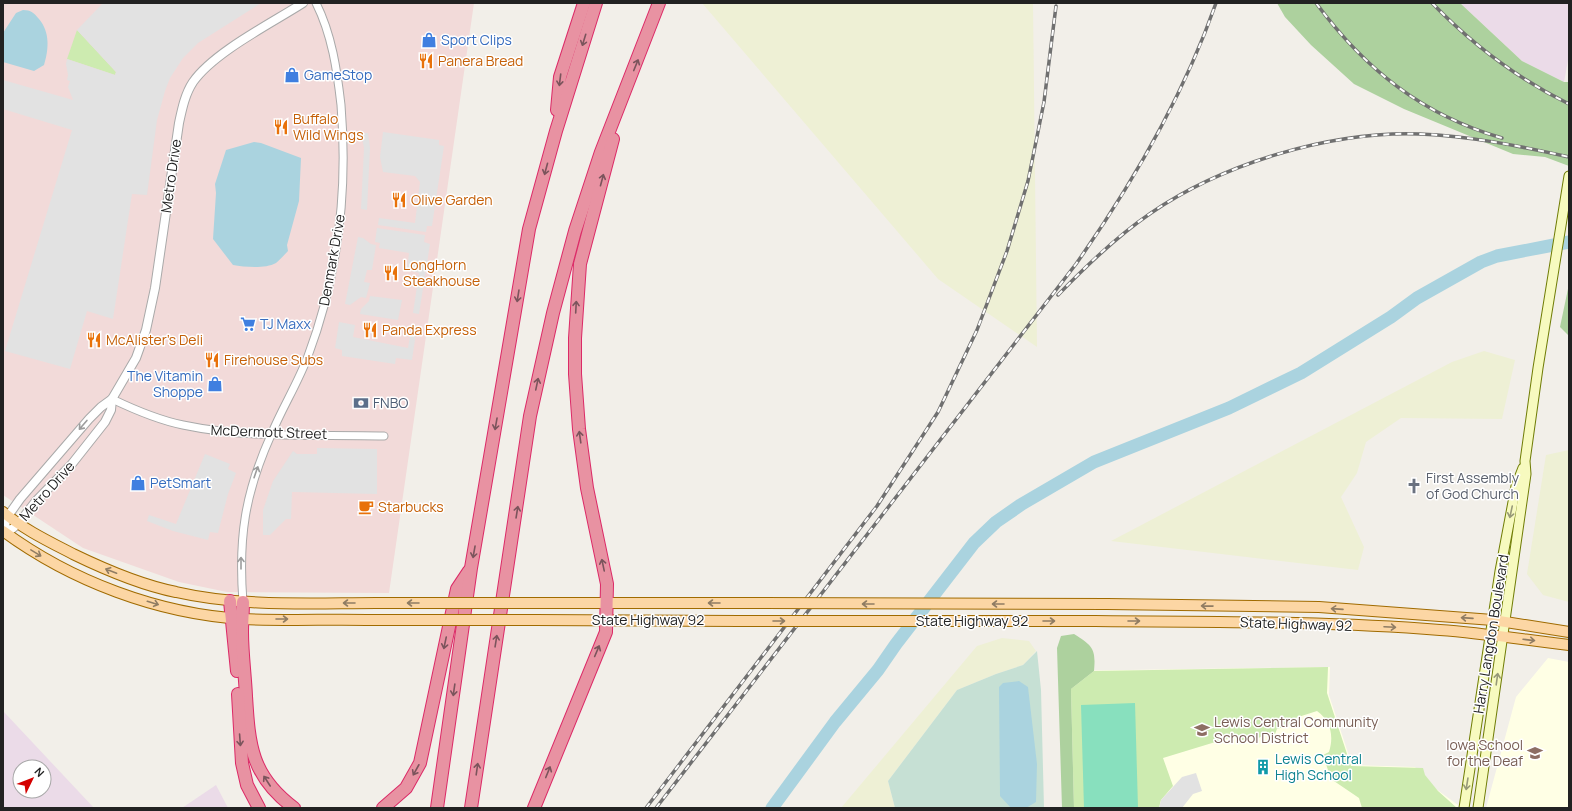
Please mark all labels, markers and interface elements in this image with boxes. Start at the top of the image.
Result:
place label: Sport Clips [441,30,512,49]
shop icon: Sport Clips [420,31,438,49]
one-way arrow [580,34,587,47]
place label: Panera Bread [438,51,523,70]
restaurant icon: Panera Bread [417,52,435,70]
one-way arrow [632,59,640,71]
place label: GameStop [304,65,372,84]
shop icon: GameStop [283,66,301,84]
one-way arrow [556,73,564,86]
place label: Buffalo Wild Wings [293,109,364,144]
restaurant icon: Buffalo Wild Wings [272,118,290,136]
street label: Metro Drive [156,138,185,214]
one-way arrow [541,162,549,175]
one-way arrow [599,174,607,187]
place label: Olive Garden [411,190,493,209]
restaurant icon: Olive Garden [390,191,408,209]
street label: Denmark Drive [314,213,349,307]
place label: LongHorn Steakhouse [403,255,480,290]
restaurant icon: LongHorn Steakhouse [382,264,400,282]
one-way arrow [514,289,522,302]
one-way arrow [573,301,580,314]
place label: TJ Maxx [260,314,311,333]
supermarket icon: TJ Maxx [239,315,257,333]
place label: Panda Express [382,320,476,339]
restaurant icon: Panda Express [361,321,379,339]
place label: McAlister's Deli [106,330,203,349]
restaurant icon: McAlister's Deli [85,331,103,349]
place label: Firehouse Subs [224,350,323,369]
restaurant icon: Firehouse Subs [203,351,221,369]
place label: The Vitamin Shoppe [127,366,203,401]
shop icon: The Vitamin Shoppe [206,375,224,393]
one-way arrow [534,378,542,391]
place label: FNBO [373,393,408,412]
bank icon: FNBO [352,394,370,412]
one-way arrow [492,417,500,430]
one-way arrow [79,420,88,431]
street label: McDermott Street [210,420,328,443]
one-way arrow [576,431,584,444]
street label: Metro Drive [15,457,79,525]
one-way arrow [253,466,261,478]
place label: First Assembly of God Church [1426,468,1520,503]
place label: PetSmart [150,473,212,492]
shop icon: PetSmart [129,474,147,492]
church icon: First Assembly of God Church [1405,477,1423,495]
place label: Starbucks [378,497,444,516]
cafe icon: Starbucks [357,498,375,516]
one-way arrow [1507,505,1515,518]
one-way arrow [513,506,521,519]
one-way arrow [469,545,477,558]
one-way arrow [30,549,41,557]
street label: Harry Langdon Boulevard [1469,553,1512,715]
one-way arrow [237,557,245,570]
one-way arrow [598,559,606,572]
one-way arrow [106,567,118,575]
one-way arrow [343,599,356,607]
one-way arrow [407,599,420,607]
one-way arrow [708,599,721,607]
one-way arrow [146,600,159,607]
one-way arrow [862,600,875,608]
one-way arrow [992,600,1005,608]
one-way arrow [1201,602,1214,609]
one-way arrow [1331,605,1344,612]
street label: State Highway 92 [592,610,704,629]
street label: State Highway 92 [916,611,1028,630]
street label: State Highway 92 [1240,612,1352,635]
one-way arrow [275,615,288,623]
one-way arrow [1461,615,1474,622]
one-way arrow [772,617,785,625]
one-way arrow [1042,617,1055,625]
one-way arrow [1127,617,1140,625]
one-way arrow [1383,624,1396,631]
one-way arrow [492,635,500,648]
one-way arrow [1522,636,1535,644]
one-way arrow [441,637,449,650]
one-way arrow [594,646,602,658]
one-way arrow [1493,673,1501,686]
one-way arrow [450,683,458,696]
place label: Lewis Central Community School District [1214,712,1379,747]
school or university icon: Lewis Central Community School District [1193,721,1211,739]
one-way arrow [236,733,243,746]
place label: Iowa School for the Deaf [1446,735,1523,770]
school or university icon: Iowa School for the Deaf [1526,744,1544,762]
place label: Lewis Central High School [1275,749,1362,784]
building icon: Lewis Central High School [1254,758,1272,776]
north arrow [12,759,52,799]
one-way arrow [473,763,481,776]
text: N [31,764,48,780]
one-way arrow [412,764,420,776]
one-way arrow [545,766,553,778]
one-way arrow [262,775,271,786]
one-way arrow [1463,778,1471,791]

